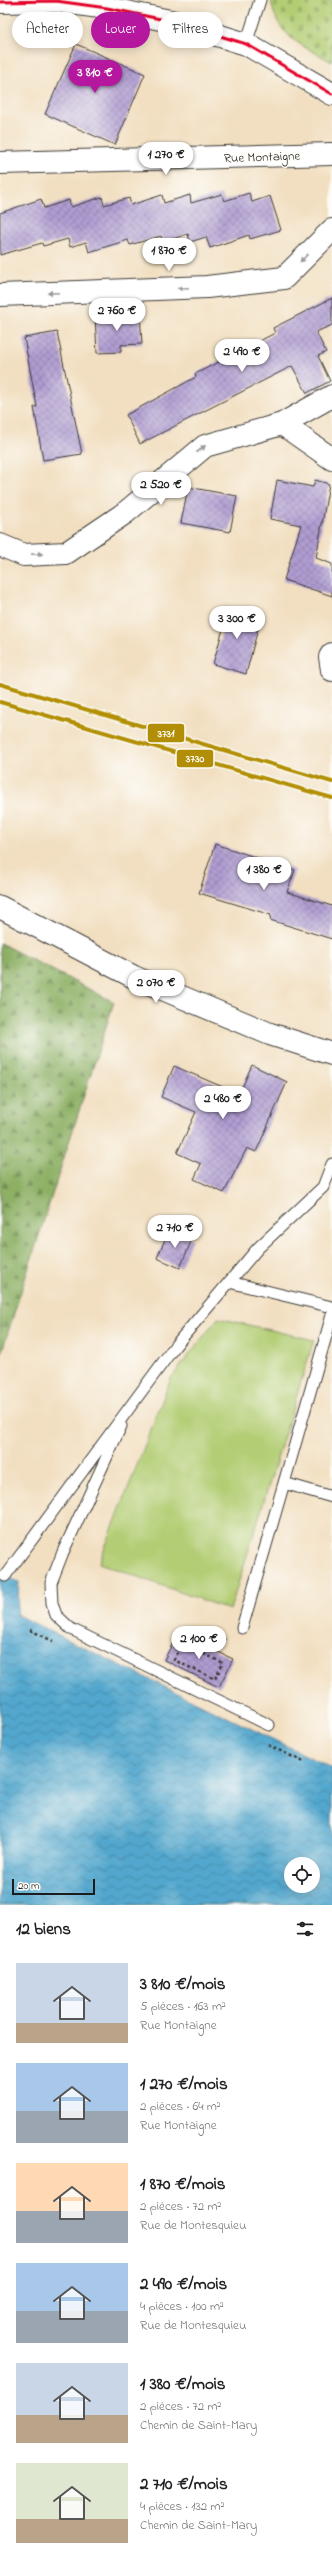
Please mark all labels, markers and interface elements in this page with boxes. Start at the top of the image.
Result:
chip: Acheter [12,12,83,48]
chip: Louer [91,12,150,48]
chip: Filtres [158,12,223,48]
pin: 3 810 € [58,60,132,94]
text: 3 810 € [77,63,113,82]
pin: 1 270 € [129,142,203,176]
text: 1 270 € [147,145,185,164]
street label: Rue Montaigne [223,147,301,169]
pin: 1 870 € [132,238,206,272]
text: 1 870 € [151,241,187,260]
one-way arrow [299,253,309,263]
one-way arrow [176,285,189,291]
one-way arrow [47,289,59,296]
pin: 2 760 € [80,298,154,332]
text: 2 760 € [98,301,136,320]
pin: 2 490 € [205,339,279,373]
text: 2 490 € [224,342,260,361]
one-way arrow [196,445,207,453]
pin: 2 520 € [124,472,198,506]
text: 2 520 € [140,475,182,494]
one-way arrow [31,551,44,557]
pin: 3 300 € [200,606,274,640]
text: 3 300 € [218,609,256,628]
line badge: 3731 [147,723,185,743]
text: 3731 [156,726,175,742]
line badge: 3730 [176,749,214,768]
text: 3730 [185,751,204,767]
pin: 1 380 € [227,857,301,891]
text: 1 380 € [246,860,282,879]
pin: 2 070 € [119,970,193,1004]
text: 2 070 € [137,973,175,992]
pin: 2 480 € [186,1086,260,1120]
text: 2 480 € [204,1089,242,1108]
pin: 2 710 € [138,1215,212,1249]
text: 2 710 € [156,1218,194,1237]
pin: 2 100 € [162,1626,236,1660]
text: 2 100 € [180,1629,218,1648]
map controls [284,1857,320,1893]
button: locate [284,1857,320,1893]
scale bar [12,1877,95,1896]
text: 20 m [18,1878,40,1894]
text: 12 biens [16,1917,71,1942]
icon: filters [294,1918,316,1940]
text: 3 810 €/mois [140,1972,226,1997]
icon: home [48,1979,96,2027]
text: 5 pièces · 163 m² [140,1997,226,2016]
text: Rue Montaigne [140,2016,217,2035]
text: 1 270 €/mois [140,2072,228,2097]
icon: home [48,2079,96,2127]
text: 2 pièces · 64 m² [140,2097,221,2116]
text: Rue Montaigne [140,2116,217,2135]
text: 1 870 €/mois [140,2172,226,2197]
icon: home [48,2179,96,2227]
text: 2 pièces · 72 m² [140,2197,221,2216]
text: Rue de Montesquieu [140,2216,246,2235]
text: 2 490 €/mois [140,2272,227,2297]
icon: home [48,2279,96,2327]
text: 4 pièces · 100 m² [140,2297,224,2316]
text: Rue de Montesquieu [140,2316,246,2335]
text: 1 380 €/mois [140,2372,226,2397]
icon: home [48,2379,96,2427]
text: 2 pièces · 72 m² [140,2397,221,2416]
text: Chemin de Saint-Mary [140,2416,257,2435]
text: 2 710 €/mois [140,2472,228,2497]
icon: home [48,2479,96,2527]
text: 4 pièces · 132 m² [140,2497,225,2516]
text: Chemin de Saint-Mary [140,2516,257,2535]

